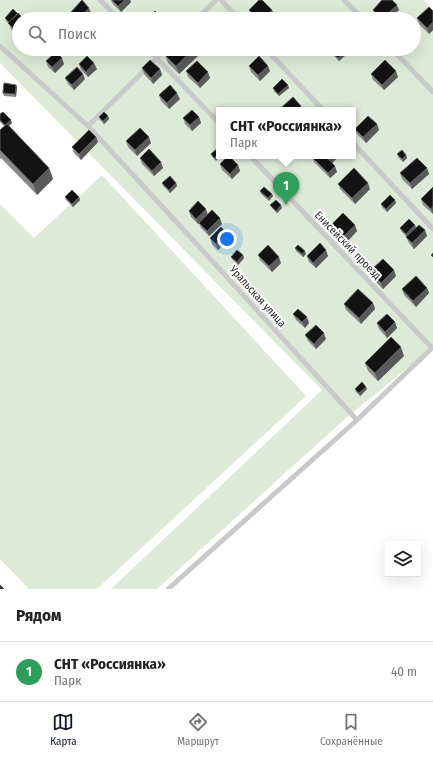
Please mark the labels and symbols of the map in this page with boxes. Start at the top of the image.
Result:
pin: 1 [273,172,299,205]
street label: Енисейский проезд [312,208,384,283]
your location [217,229,237,249]
street label: Уральская улица [226,262,289,330]

